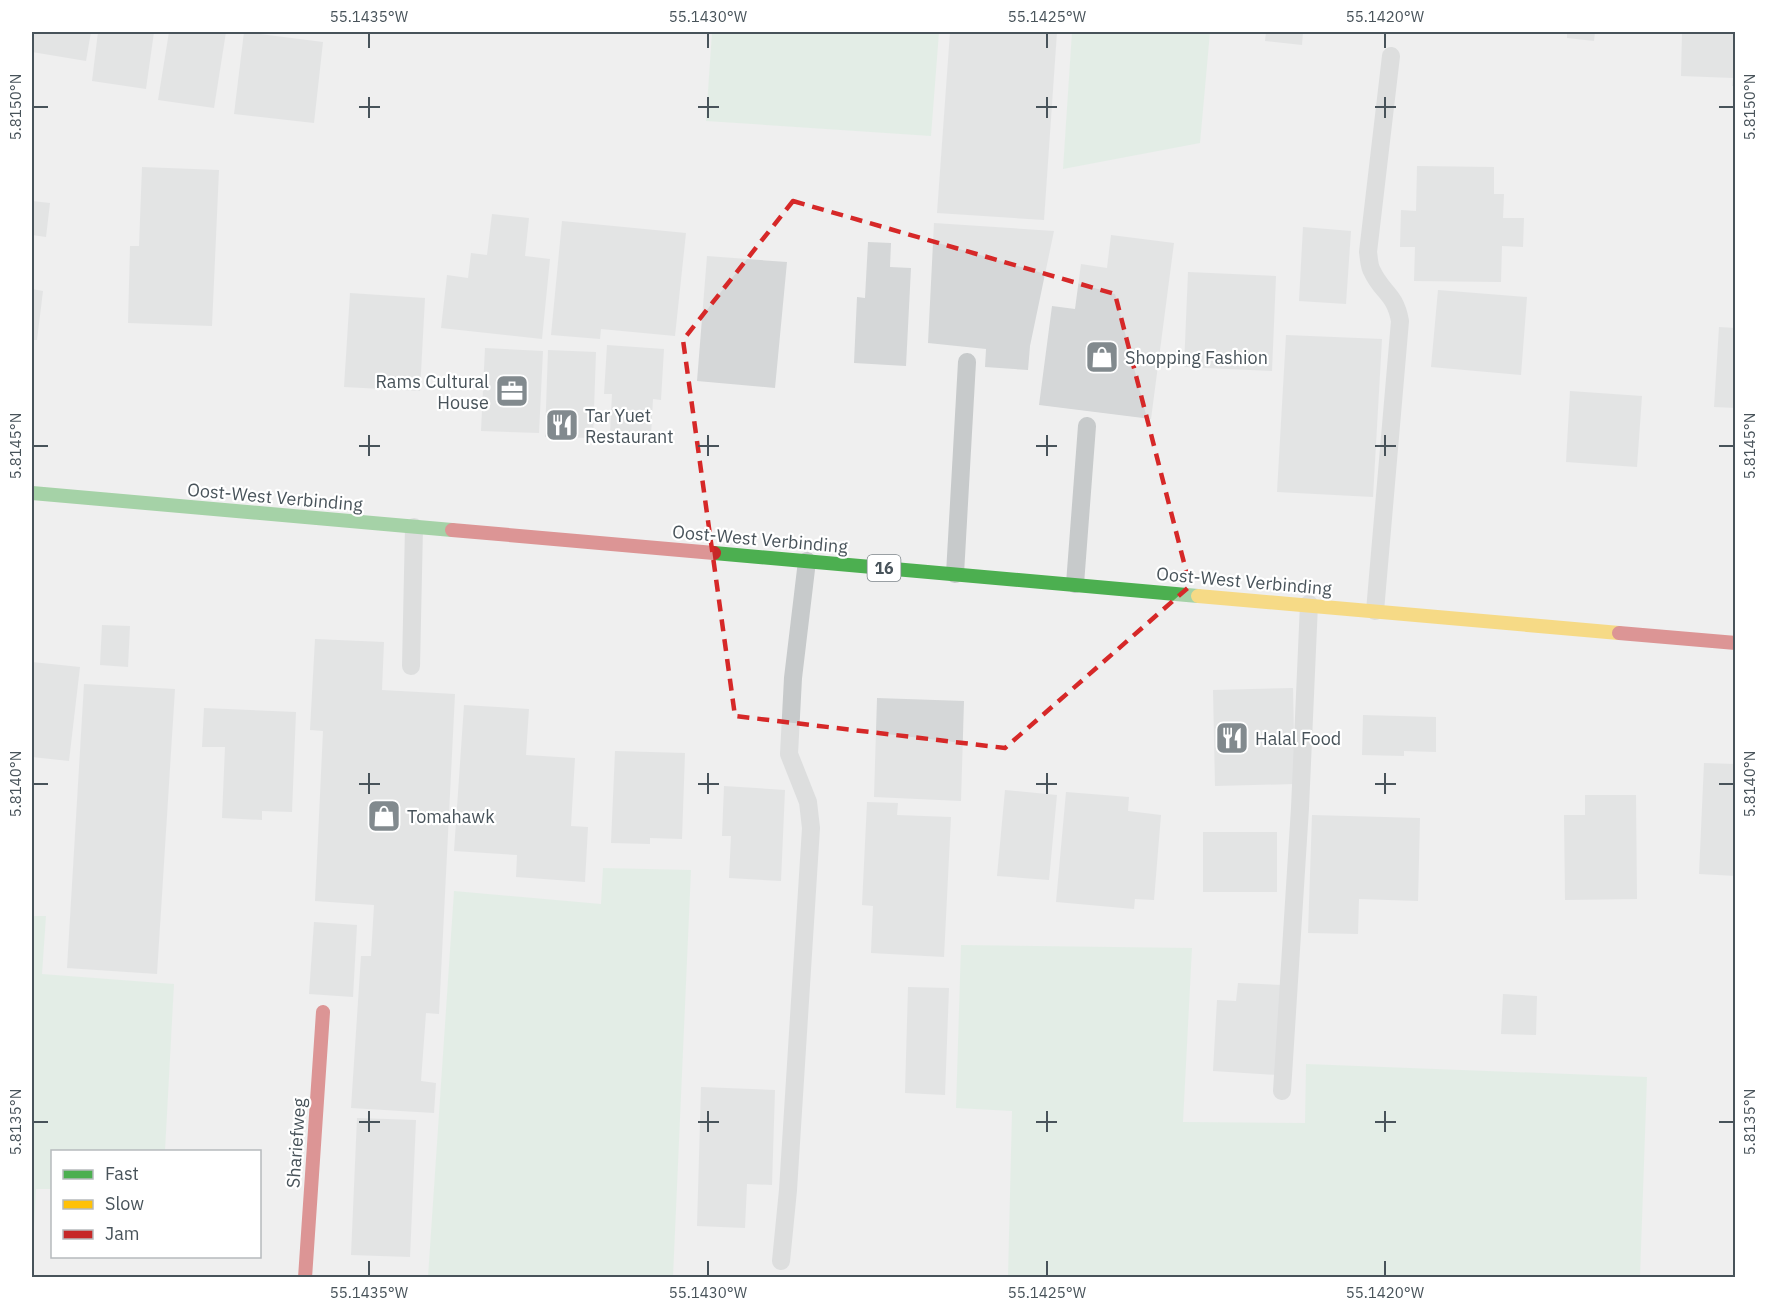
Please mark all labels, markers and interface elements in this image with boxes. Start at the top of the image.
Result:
text: 55.1435°W [330,7,409,26]
text: 55.1430°W [669,7,748,26]
text: 55.1425°W [1008,7,1087,26]
text: 55.1420°W [1346,7,1425,26]
text: 5.8150°N [6,74,25,140]
text: 5.8150°N [1740,74,1759,140]
shop icon: Shopping Fashion [1084,339,1120,375]
place label: Shopping Fashion [1125,346,1268,369]
place label: Rams Cultural House [376,370,489,414]
office icon: Rams Cultural House [494,373,530,409]
place label: Tar Yuet Restaurant [585,404,674,448]
restaurant icon: Tar Yuet Restaurant [544,407,580,443]
text: 5.8145°N [6,413,25,479]
text: 5.8145°N [1740,413,1759,479]
street label: Oost-West Verbinding [186,478,364,516]
street label: Oost-West Verbinding [671,520,849,558]
road number: 16 [868,555,900,581]
street label: Oost-West Verbinding [1155,562,1333,600]
restaurant icon: Halal Food [1214,720,1250,756]
place label: Halal Food [1255,727,1341,750]
text: 5.8140°N [6,751,25,817]
text: 5.8140°N [1740,751,1759,817]
shop icon: Tomahawk [366,798,402,834]
place label: Tomahawk [407,805,495,828]
text: 5.8135°N [6,1089,25,1155]
text: 5.8135°N [1740,1089,1759,1155]
street label: Shariefweg [281,1097,311,1189]
legend [51,1150,261,1258]
text: Fast [105,1162,139,1185]
text: Slow [105,1192,144,1215]
text: Jam [105,1222,140,1245]
text: 55.1435°W [330,1283,409,1302]
text: 55.1430°W [669,1283,748,1302]
text: 55.1425°W [1008,1283,1087,1302]
text: 55.1420°W [1346,1283,1425,1302]

